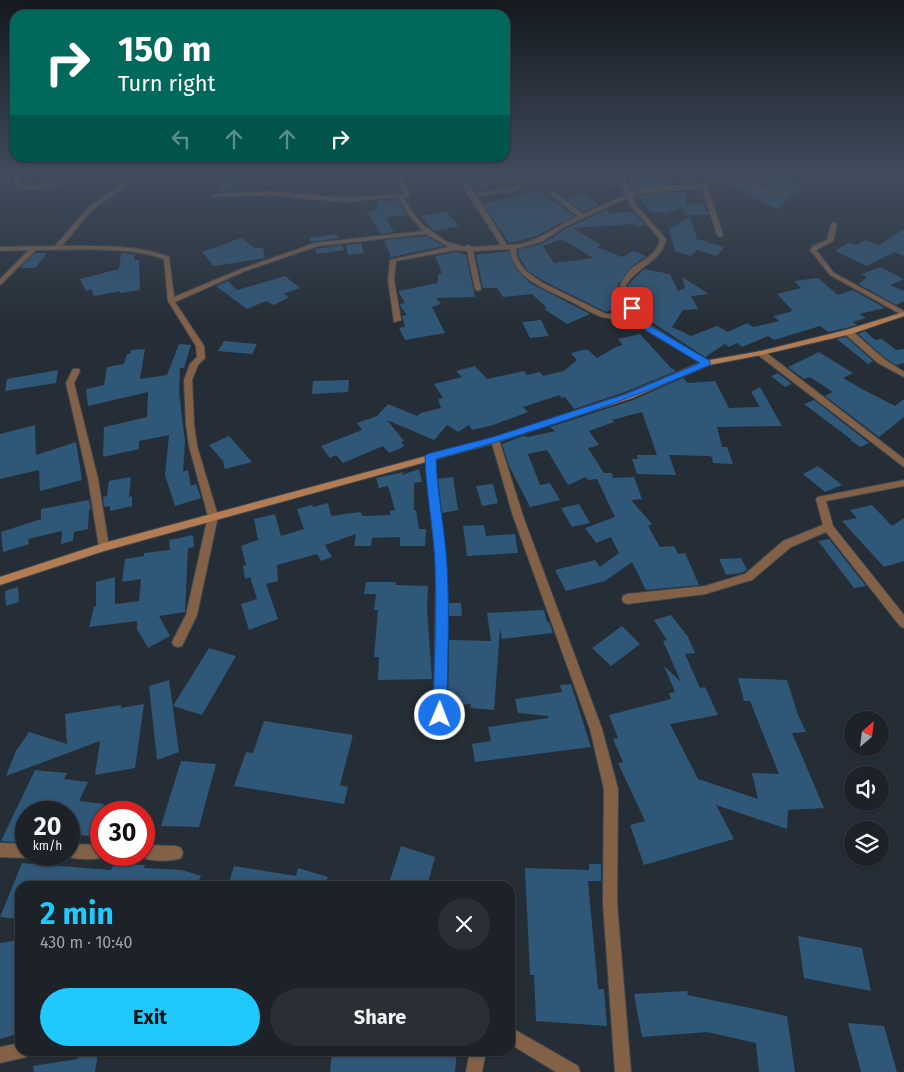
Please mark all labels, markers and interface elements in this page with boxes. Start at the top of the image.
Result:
text: 150 m [118,28,211,70]
icon: right [35,30,100,95]
text: Turn right [118,70,215,97]
icon: left [167,125,195,153]
icon: ahead [220,125,248,153]
icon: ahead [273,125,301,153]
icon: right [326,125,354,153]
pin [611,287,653,329]
icon: arrive [618,294,646,322]
position arrow [413,688,465,740]
north arrow [844,711,889,756]
map controls [844,711,889,866]
button: sound [844,766,889,811]
speed limit sign: 30 [90,801,155,866]
text: 20 [34,812,61,842]
button: layers [844,821,889,866]
text: km/h [33,839,62,853]
text: 2 min [40,896,114,932]
button: close [438,898,490,950]
text: 430 m · 10:40 [40,933,132,952]
button: Exit [40,988,260,1046]
button: Share [270,988,490,1046]

